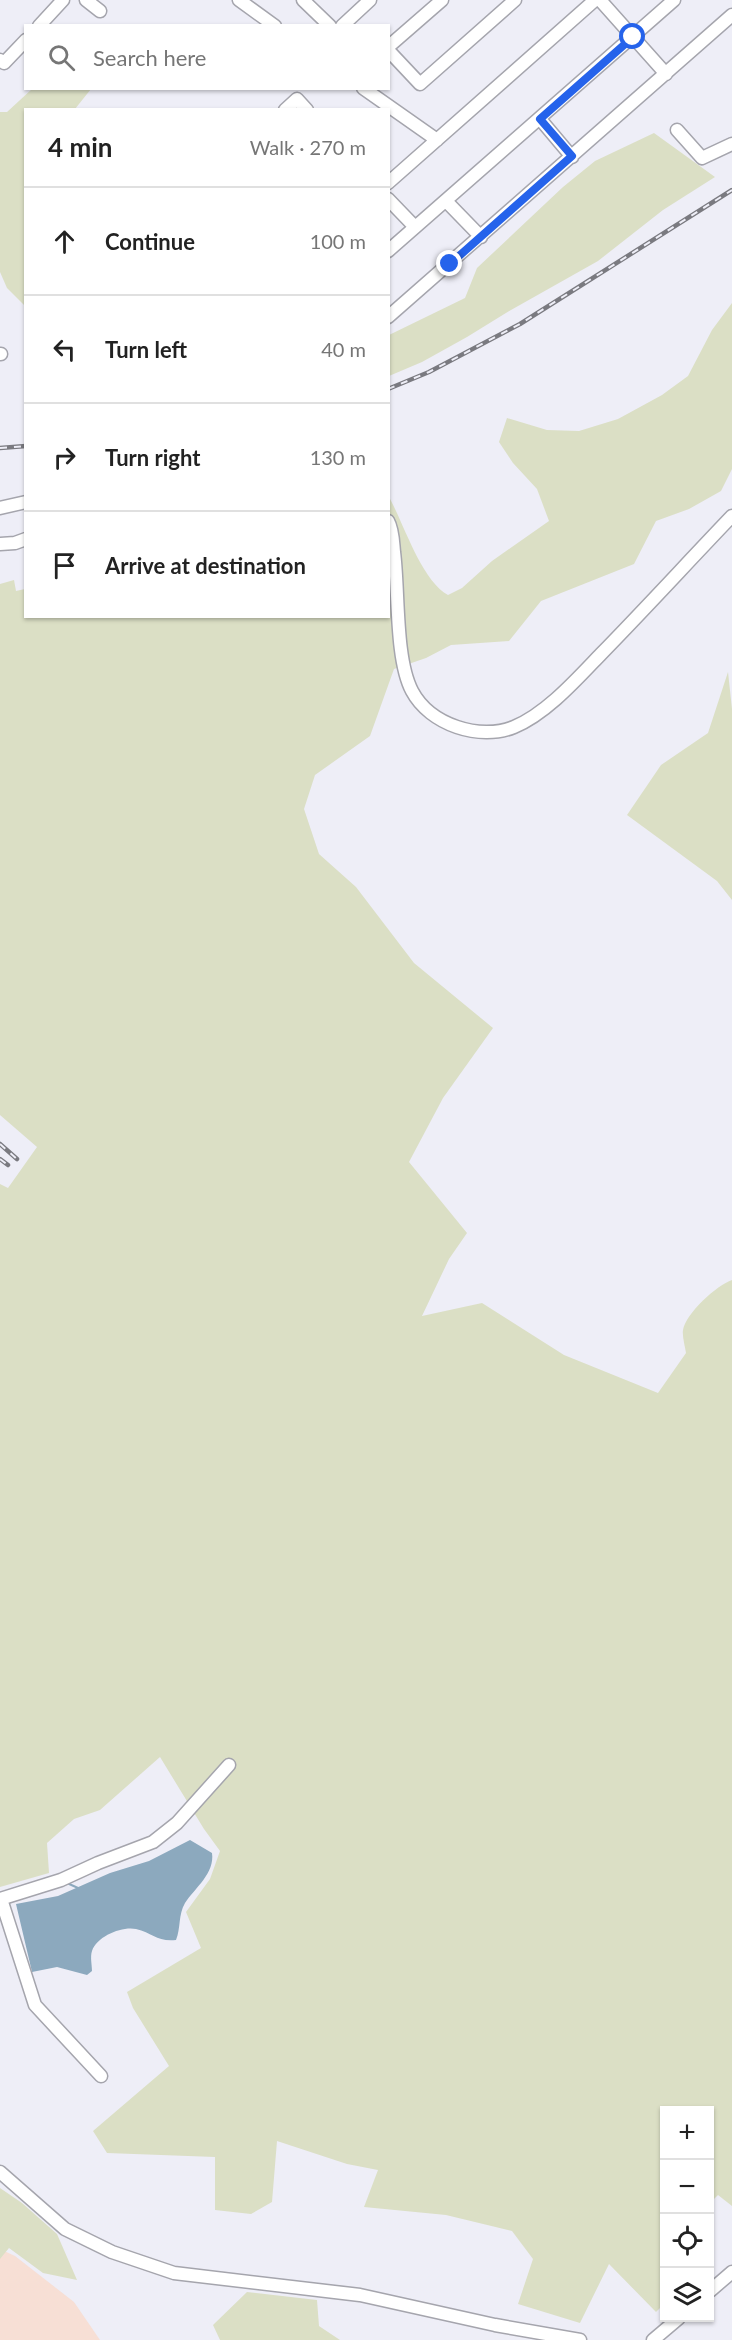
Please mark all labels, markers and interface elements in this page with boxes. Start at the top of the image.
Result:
route start [619,23,645,49]
search box [24,24,390,90]
icon: search [45,41,78,74]
text: Search here [93,44,206,71]
text: 4 min [48,131,112,163]
text: Walk · 270 m [250,135,366,159]
icon: ahead [48,225,81,258]
text: Continue [105,228,195,255]
text: 100 m [310,229,366,253]
route end [436,250,462,276]
icon: left [48,333,81,366]
text: Turn left [105,336,187,363]
text: 40 m [321,337,366,361]
icon: right [48,441,81,474]
text: Turn right [105,444,200,471]
text: 130 m [310,445,366,469]
icon: arrive [48,549,81,582]
text: Arrive at destination [105,552,306,579]
map controls [660,2106,714,2322]
button: + [660,2106,714,2160]
button: − [660,2160,714,2214]
button: locate [660,2214,714,2268]
button: layers [660,2268,714,2322]

